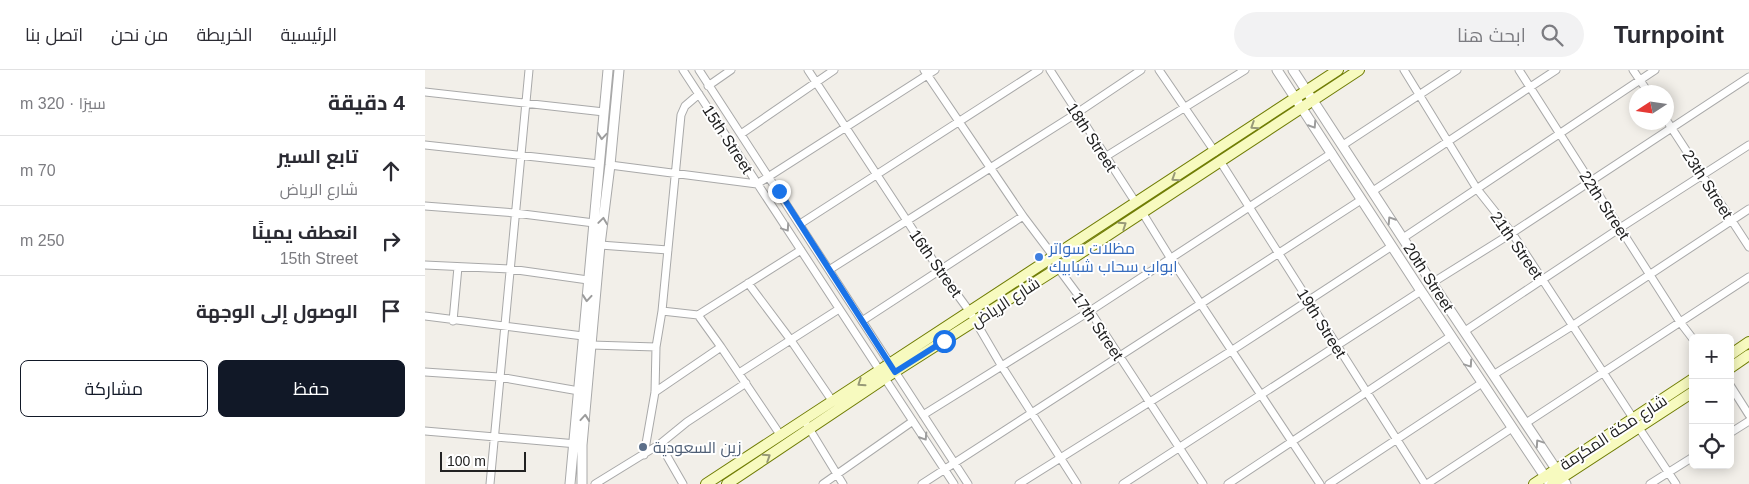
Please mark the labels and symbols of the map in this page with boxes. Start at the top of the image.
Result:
north arrow [1629,85,1674,130]
street label: 18th Street [1063,100,1120,175]
street label: 15th Street [699,102,756,177]
one-way arrow [1250,120,1260,129]
one-way arrow [1307,120,1317,129]
one-way arrow [597,132,608,140]
street label: 23th Street [1679,147,1736,222]
street label: 22th Street [1576,168,1633,243]
one-way arrow [1172,171,1181,181]
route end [768,180,791,203]
street label: 21th Street [1487,208,1546,283]
one-way arrow [597,217,608,225]
one-way arrow [1388,217,1398,226]
one-way arrow [1118,221,1127,231]
one-way arrow [780,223,789,232]
street label: 16th Street [906,226,965,301]
place label: مظلات سواتر ابواب سحاب شبابيك [1048,240,1178,276]
street label: 20th Street [1400,240,1457,315]
marker: مظلات سواتر ابواب سحاب شبابيك [1033,251,1045,263]
street label: شارع الرياض [968,274,1044,333]
street label: 19th Street [1294,286,1350,361]
street label: 17th Street [1069,289,1127,364]
one-way arrow [582,294,593,302]
route start [933,330,956,353]
one-way arrow [1463,358,1472,368]
one-way arrow [857,377,867,386]
street label: شارع مكة المكرمة [1557,391,1672,476]
one-way arrow [579,414,590,422]
one-way arrow [917,432,927,441]
place label: زين السعودية [653,439,742,458]
one-way arrow [1536,440,1545,449]
marker: زين السعودية [637,441,649,453]
scale bar [440,449,526,472]
one-way arrow [762,454,771,463]

